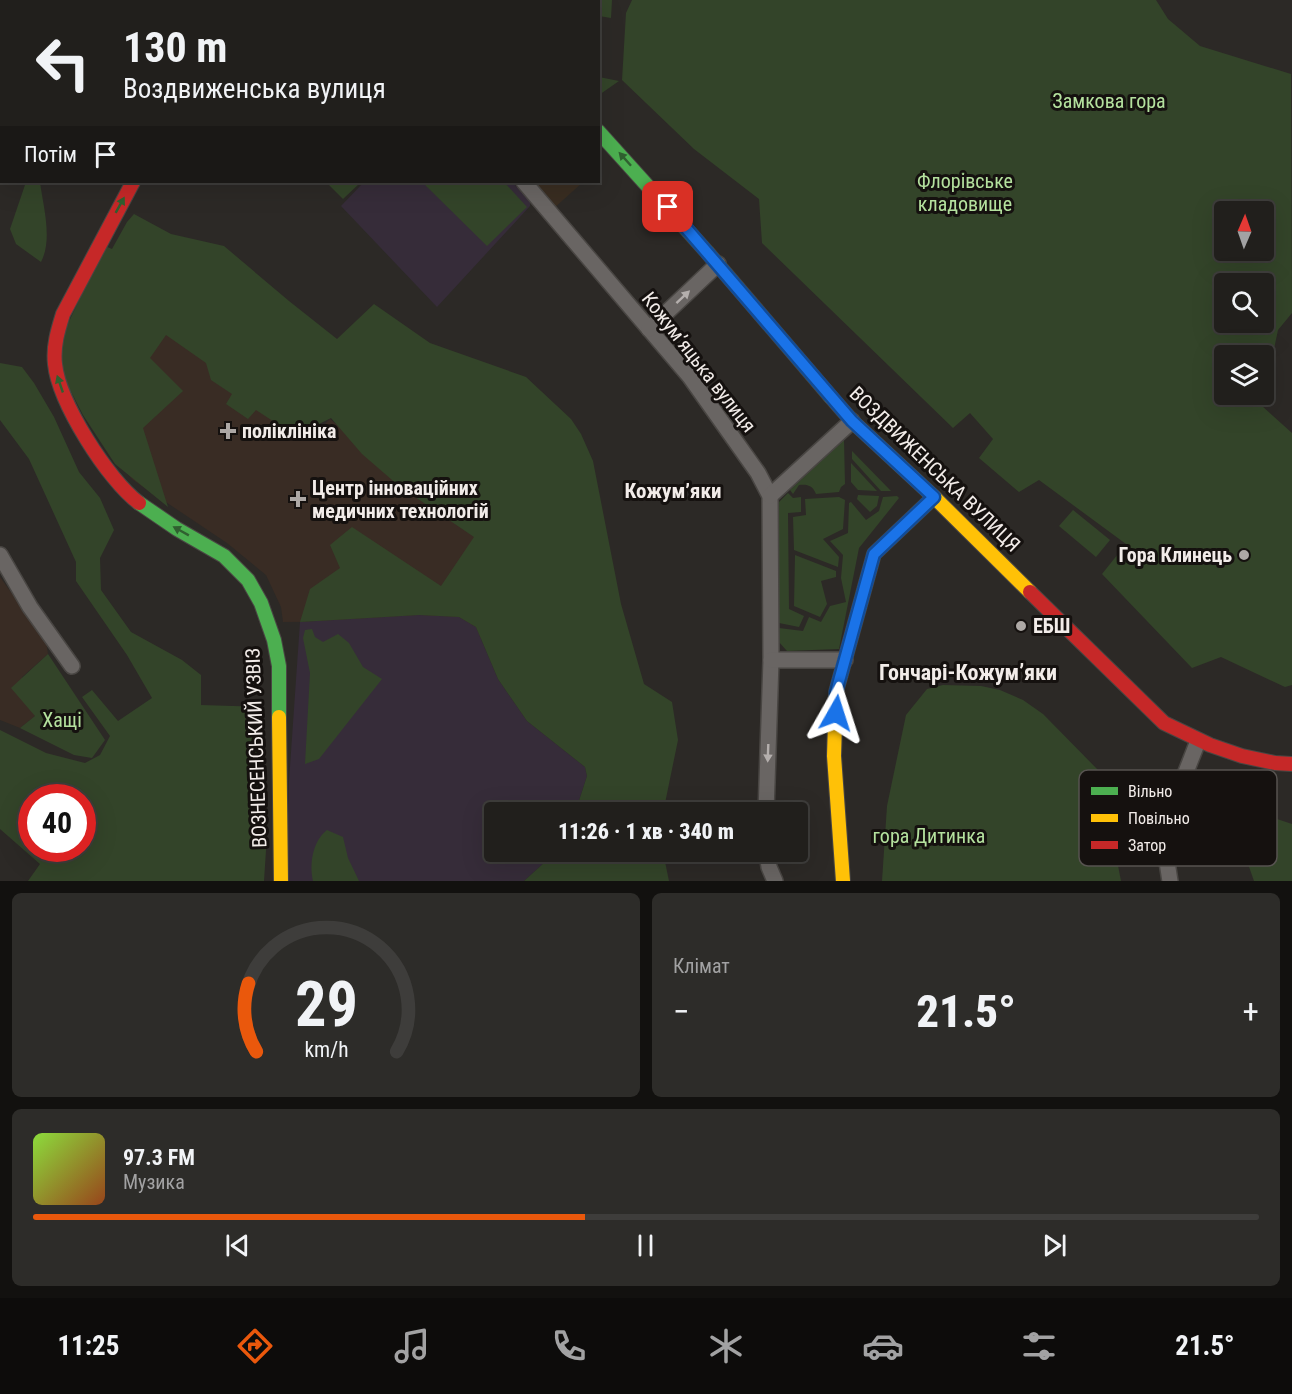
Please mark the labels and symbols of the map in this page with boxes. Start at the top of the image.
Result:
park label: Замкова гора [1052,89,1166,113]
one-way arrow [618,152,632,167]
park label: Флорівське кладовище [917,169,1013,216]
pin [642,181,693,232]
one-way arrow [115,196,125,213]
north arrow [1214,201,1274,261]
street label: Кожумʼяцька вулиця [637,287,761,437]
one-way arrow [676,290,691,304]
one-way arrow [54,375,64,393]
street label: ВОЗДВИЖЕНСЬКА ВУЛИЦЯ [845,381,1025,557]
place label: поліклініка [242,419,337,443]
marker: поліклініка [219,422,237,440]
place label: Центр інноваційних медичних технологій [312,476,489,523]
district label: Кожумʼяки [624,479,722,503]
marker: Центр інноваційних медичних технологій [289,490,307,508]
one-way arrow [172,526,189,536]
place label: Гора Клинець [1118,543,1232,567]
marker: Гора Клинець [1237,548,1251,562]
place label: ЕБШ [1033,614,1070,638]
marker: ЕБШ [1014,619,1028,633]
street label: ВОЗНЕСЕНСЬКИЙ УЗВІЗ [241,648,271,848]
district label: Гончарі-Кожумʼяки [879,660,1057,685]
position arrow [804,681,868,745]
park label: Хащі [42,708,82,732]
one-way arrow [763,743,773,762]
legend [1079,770,1277,866]
text: Вільно [1128,782,1172,801]
speed limit sign: 40 [18,784,96,862]
text: Повільно [1128,809,1190,828]
park label: гора Дитинка [873,824,985,848]
text: Затор [1128,836,1166,855]

